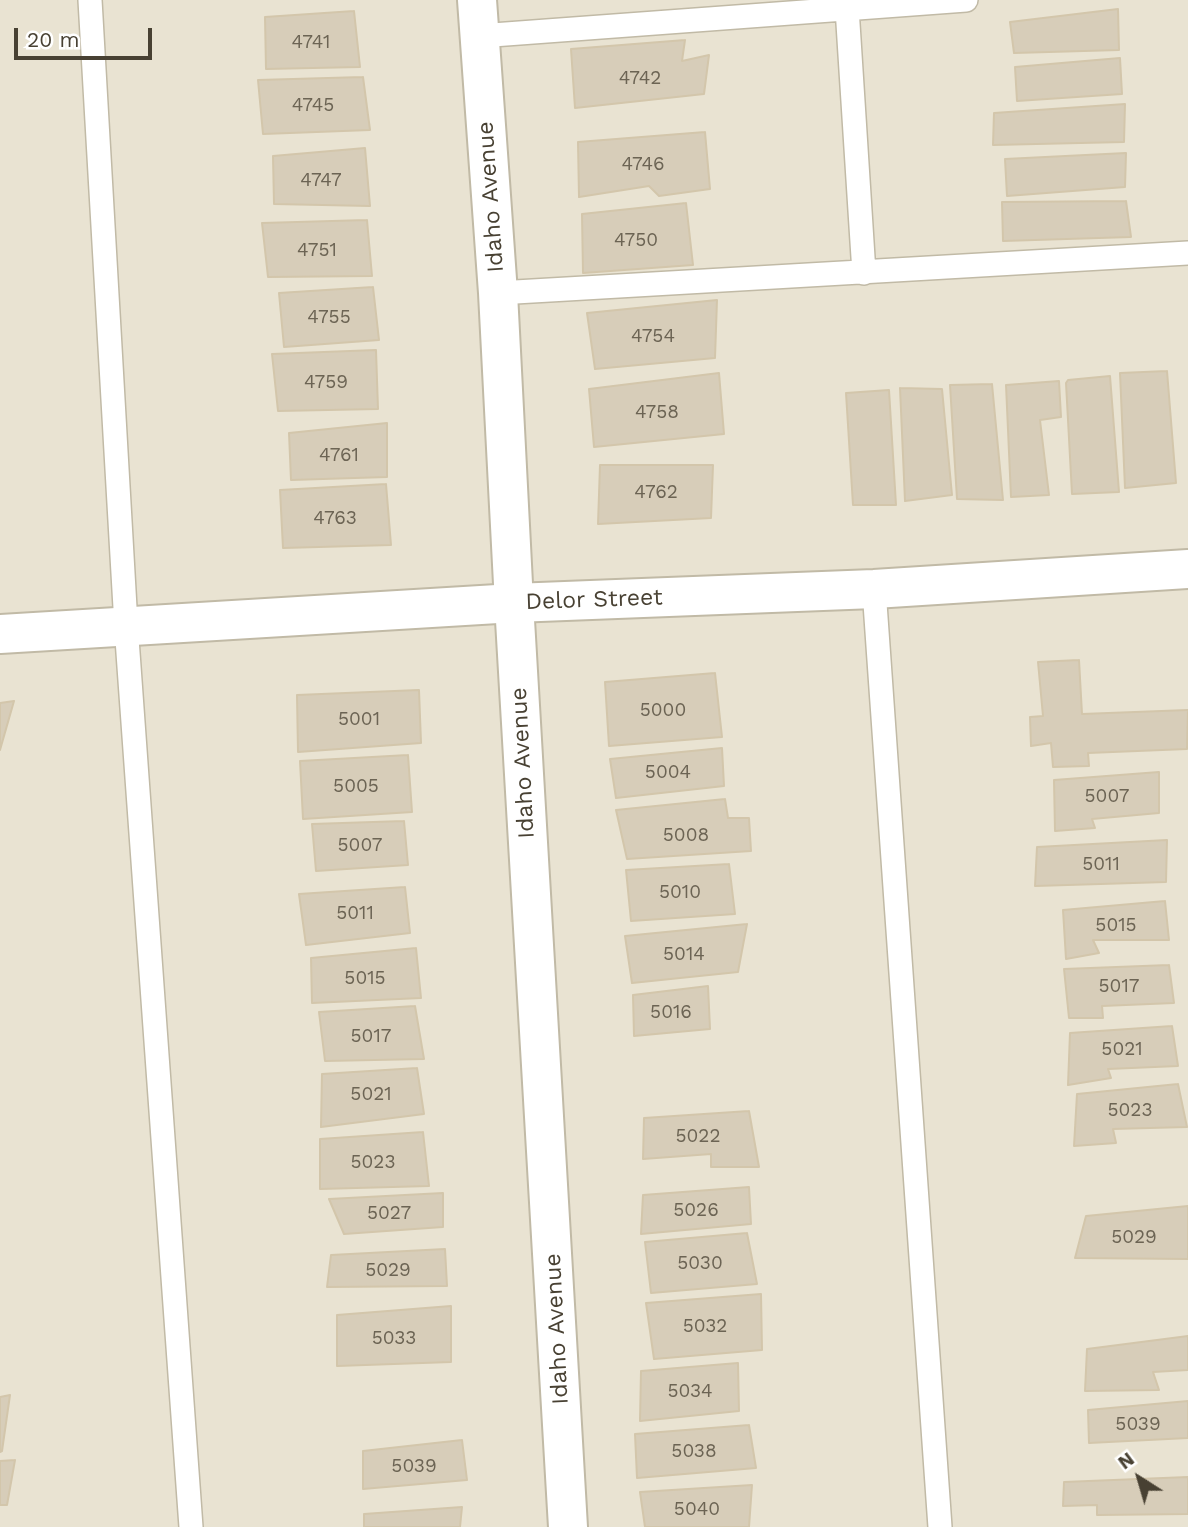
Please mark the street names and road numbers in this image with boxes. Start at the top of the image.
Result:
street label: Idaho Avenue [472,121,510,273]
street label: Delor Street [525,584,663,616]
street label: Idaho Avenue [505,687,541,839]
street label: Idaho Avenue [539,1253,575,1405]

